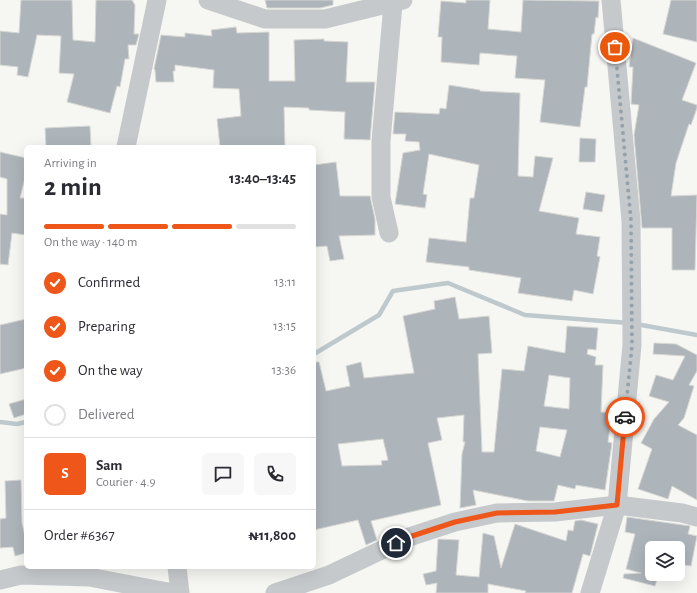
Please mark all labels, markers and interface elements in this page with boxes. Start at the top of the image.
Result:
pin [598,30,632,64]
icon: bag [604,36,626,58]
text: Arriving in [44,157,97,170]
text: 13:40–13:45 [229,171,296,186]
text: 2 min [44,174,102,200]
text: On the way · 140 m [44,236,138,249]
icon: check [44,272,66,294]
text: Confirmed [78,275,140,290]
text: 13:11 [274,276,296,289]
icon: check [44,316,66,338]
text: Preparing [78,319,135,334]
text: 13:15 [273,320,296,333]
icon: check [44,360,66,382]
text: On the way [78,363,143,378]
text: 13:36 [272,364,296,377]
courier [605,397,645,437]
icon: car [614,406,636,428]
text: Delivered [78,407,135,422]
button: chat [202,453,244,495]
button: phone [254,453,296,495]
text: Sam [96,458,122,473]
text: S [61,466,69,481]
text: Courier · 4.9 [96,476,156,489]
pin [379,526,413,560]
text: Order #6367 [44,528,115,543]
text: ₦11,800 [248,528,296,543]
icon: home [385,532,407,554]
map controls [645,541,685,581]
button: layers [645,541,685,581]

